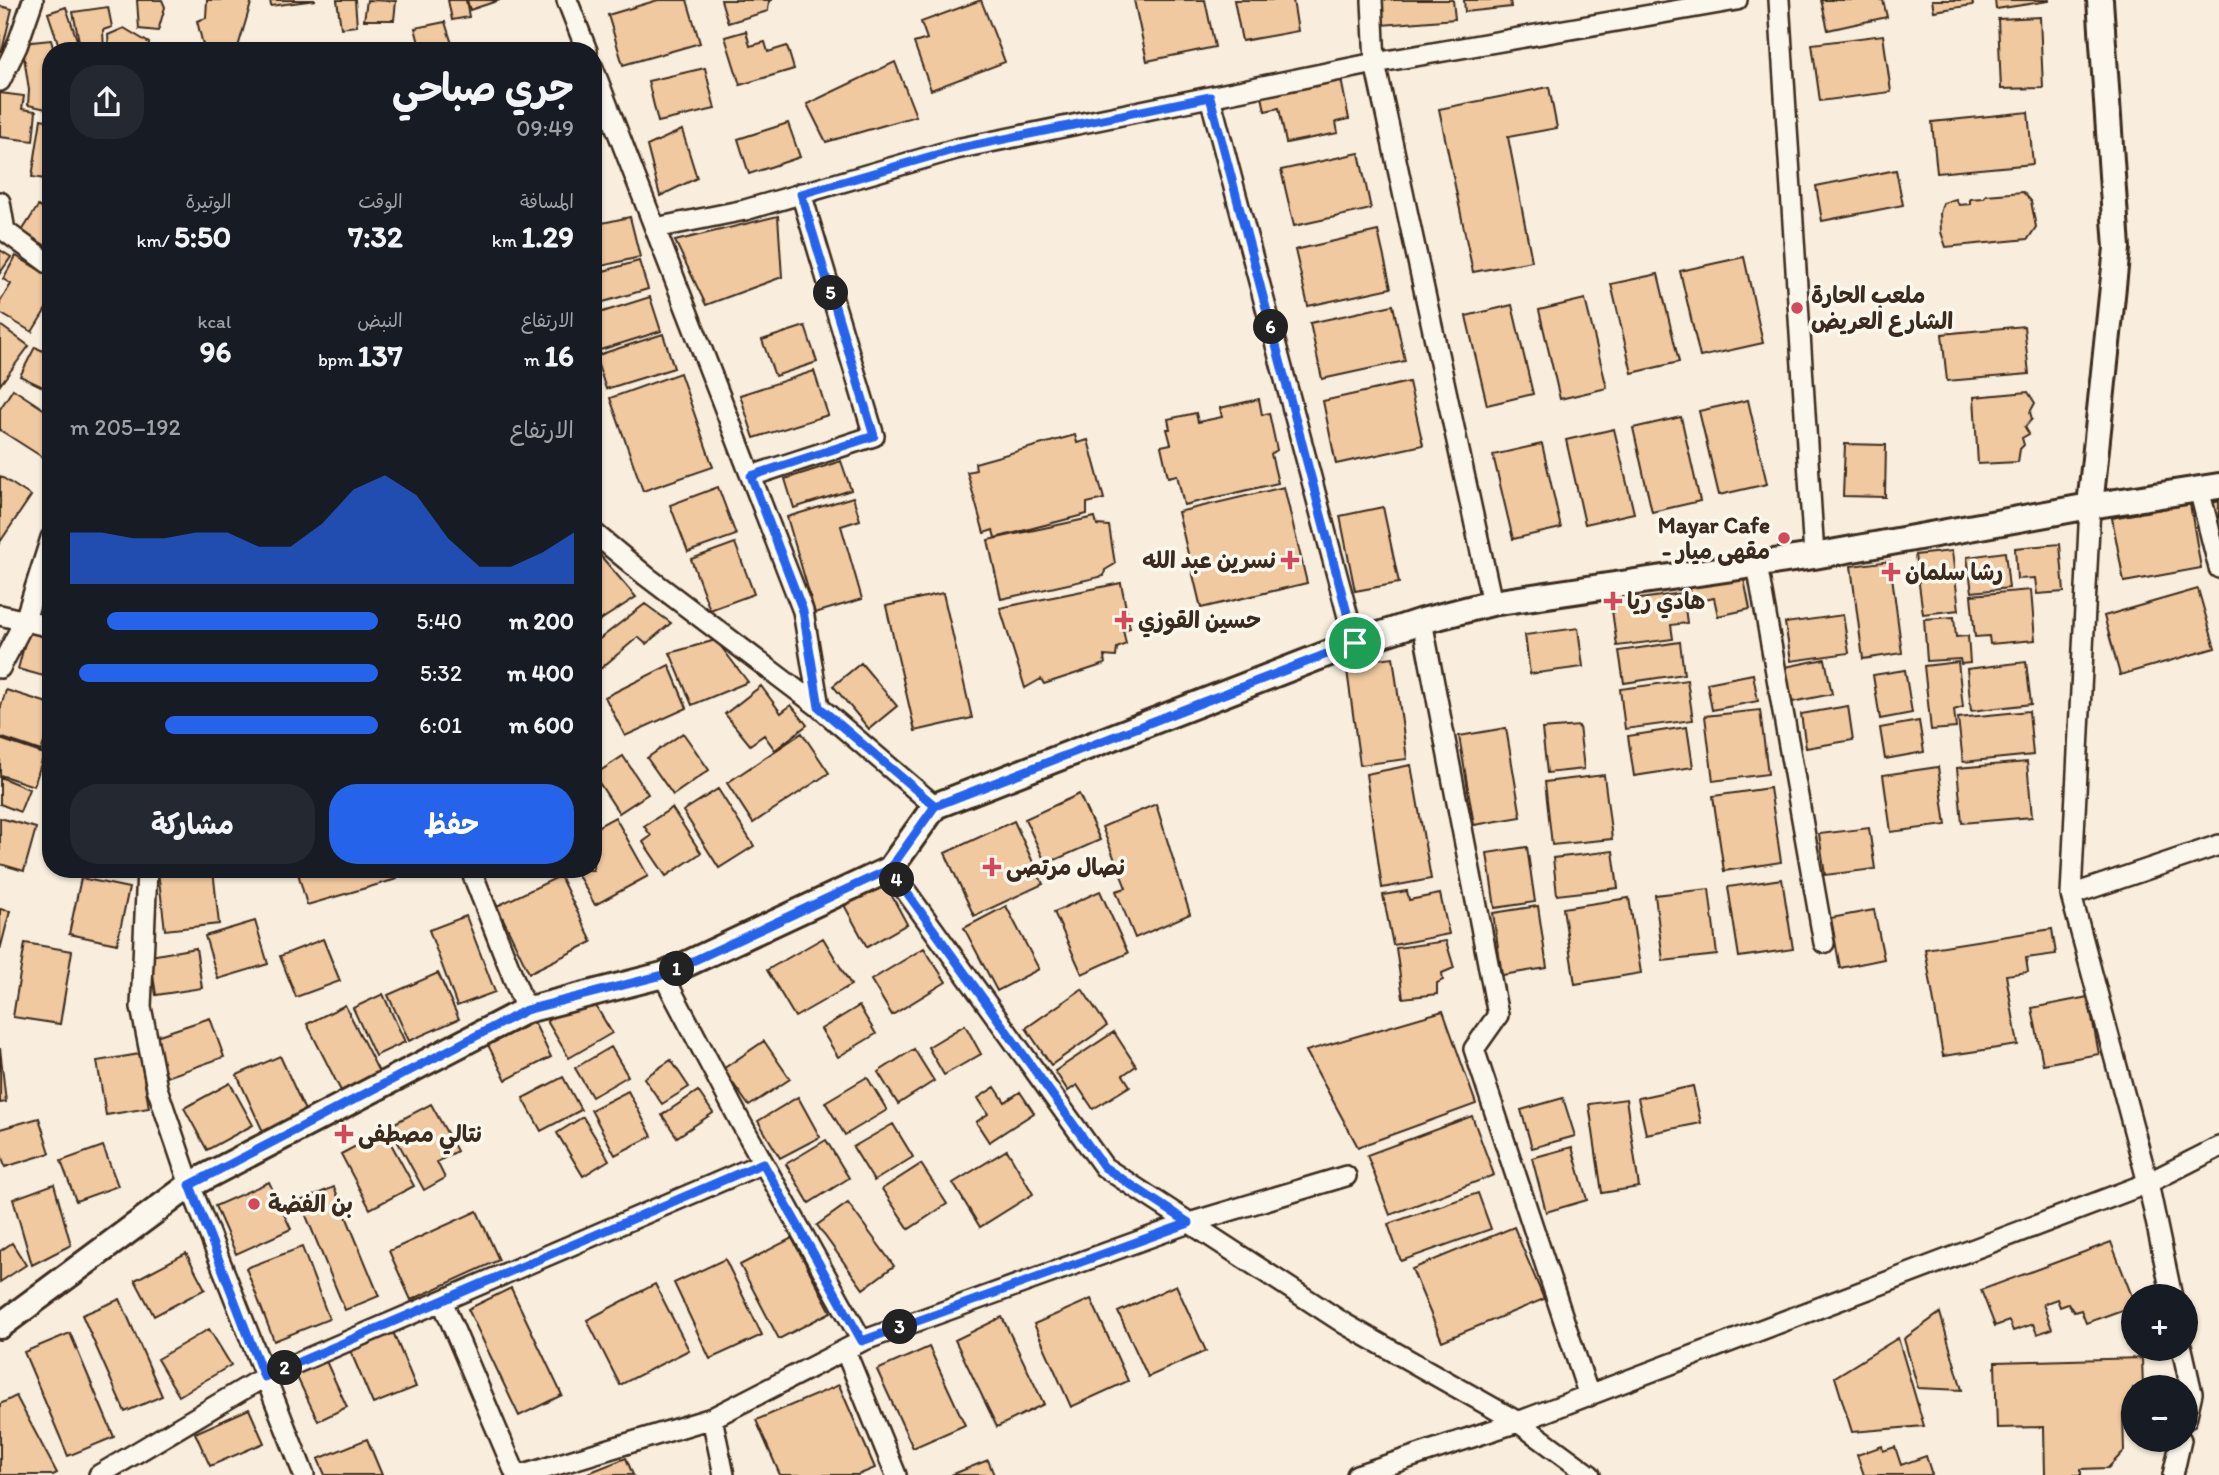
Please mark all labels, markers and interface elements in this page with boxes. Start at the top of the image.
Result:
button: share [70,65,144,139]
text: جري صباحي [392,65,574,111]
text: 09:49 [516,114,574,142]
text: الوتيرة [185,190,231,213]
text: الوقت [358,190,403,213]
text: المسافة [520,190,574,213]
text: 5:50 [174,218,231,255]
text: 7:32 [348,218,403,255]
text: 1.29 [521,218,574,255]
text: /km [137,229,174,252]
text: km [492,229,521,252]
pin: 5 [814,276,848,310]
text: 5 [826,281,835,304]
place label: ملعب الحارة الشارع العريض [1811,281,1953,337]
marker: ملعب الحارة الشارع العريض [1789,300,1805,316]
text: النبض [357,309,403,332]
text: الارتفاع [521,309,574,332]
text: kcal [198,310,231,333]
pin: 6 [1254,310,1288,344]
text: 6 [1265,315,1276,338]
text: 96 [200,333,231,370]
text: 137 [358,337,403,374]
text: 16 [544,337,574,374]
text: bpm [318,348,358,371]
text: m [524,348,544,371]
text: 192–205 m [70,413,181,441]
text: الارتفاع [510,416,574,444]
place label: Mayar Cafe - مقهى ميار [1658,511,1770,566]
marker: Mayar Cafe - مقهى ميار [1776,530,1792,546]
place label: نسرين عبد الله [1142,546,1276,574]
marker: نسرين عبد الله [1282,552,1298,568]
place label: رشا سلمان [1905,558,2003,586]
marker: رشا سلمان [1883,564,1899,580]
place label: هادي ريا [1627,587,1705,619]
marker: هادي ريا [1605,593,1621,609]
place label: حسين القوزي [1138,606,1261,638]
text: 5:40 [416,607,462,635]
text: 200 m [509,607,574,635]
marker: حسين القوزي [1116,612,1132,628]
pin [1325,613,1385,673]
icon: arrive [1336,624,1374,662]
text: 5:32 [420,659,462,687]
text: 400 m [507,659,574,687]
text: 6:01 [419,711,462,739]
text: 600 m [509,711,574,739]
button: مشاركة [70,784,315,864]
button: حفظ [329,784,574,864]
place label: نصال مرتصى [1006,853,1127,882]
marker: نصال مرتصى [984,859,1000,875]
pin: 4 [880,862,914,898]
text: 4 [891,868,902,891]
pin: 1 [660,951,694,986]
text: 1 [672,957,681,980]
place label: نتالي مصطفى [358,1120,482,1155]
marker: نتالي مصطفى [336,1126,352,1142]
place label: بن الفضة [268,1190,353,1218]
marker: بن الفضة [246,1196,262,1212]
map controls [2121,1284,2198,1452]
button: + [2121,1284,2198,1361]
pin: 3 [883,1310,918,1344]
text: 3 [894,1315,905,1338]
pin: 2 [268,1350,302,1386]
text: 2 [280,1356,290,1379]
button: − [2121,1375,2198,1452]

